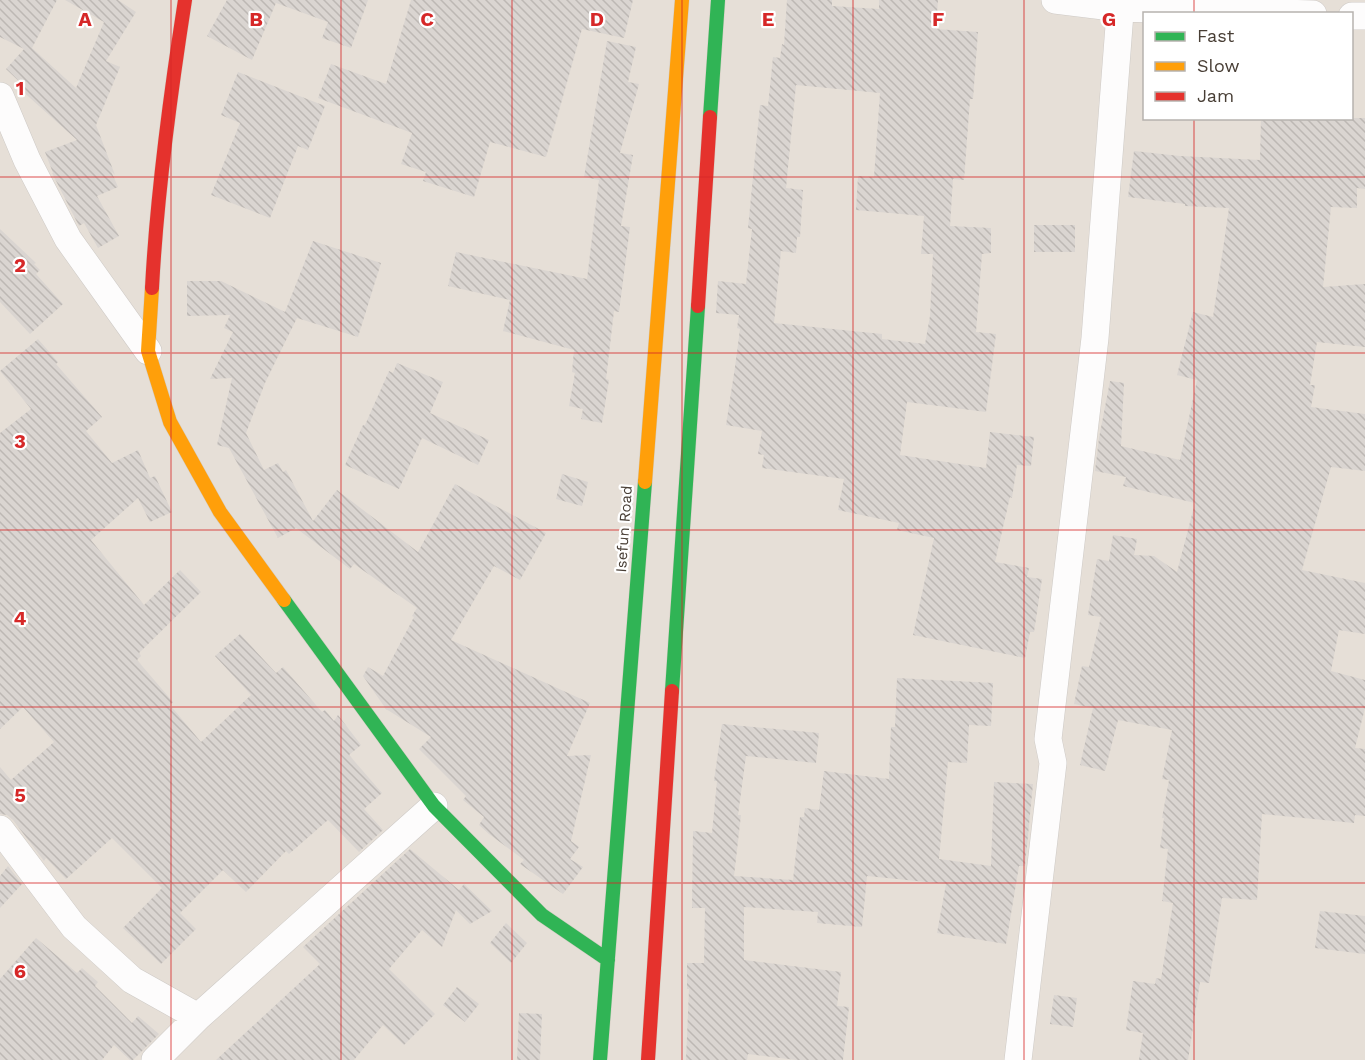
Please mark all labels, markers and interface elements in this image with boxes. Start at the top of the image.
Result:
text: A [78,7,92,31]
text: B [249,7,263,31]
text: C [420,7,434,31]
text: D [590,7,604,31]
text: E [762,7,774,31]
text: F [932,7,944,31]
text: G [1102,7,1116,31]
legend [1143,12,1353,120]
text: Fast [1197,25,1235,46]
text: Slow [1197,55,1240,76]
text: 1 [16,76,24,100]
text: Jam [1197,85,1234,106]
text: 2 [14,253,26,277]
text: 3 [14,429,26,453]
street label: Isefun Road [612,485,636,573]
text: 4 [14,606,27,630]
text: 5 [14,783,26,807]
text: 6 [14,959,26,983]

